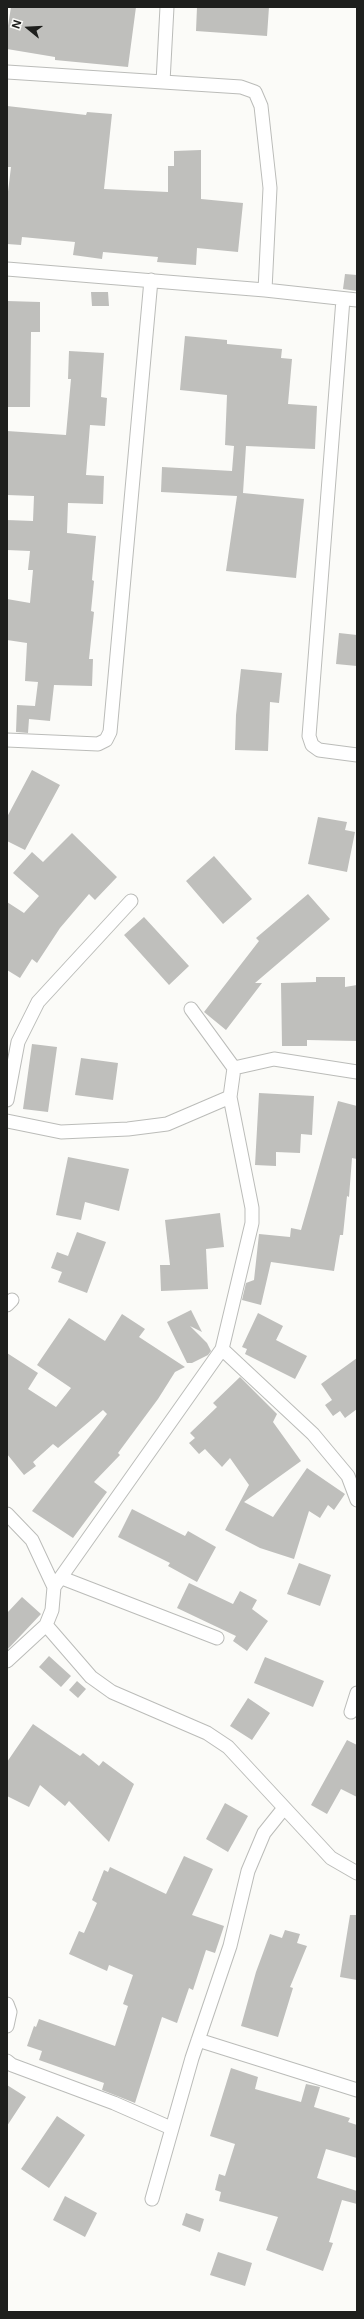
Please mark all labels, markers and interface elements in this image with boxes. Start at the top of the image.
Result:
north arrow [8,8,48,48]
text: N [9,18,25,30]

